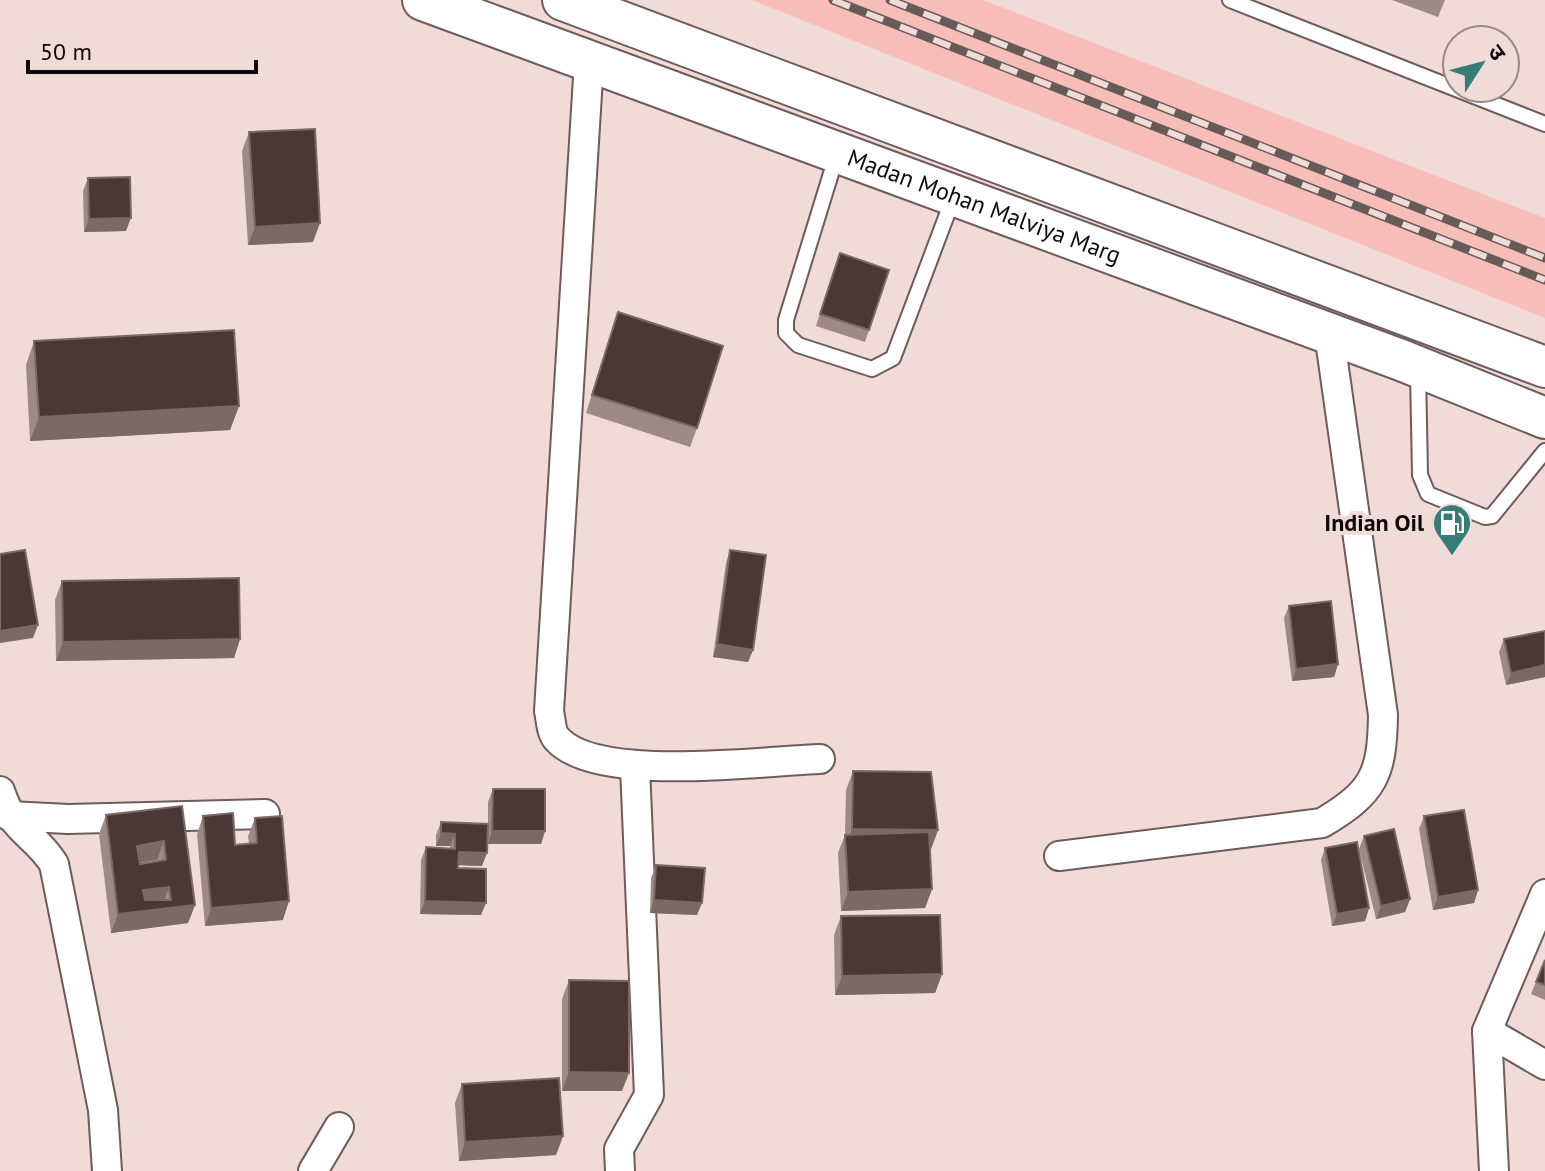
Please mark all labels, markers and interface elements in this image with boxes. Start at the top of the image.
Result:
scale bar [28,24,256,74]
north arrow [1441,24,1521,104]
text: 50 m [40,36,92,67]
text: उ [1482,39,1513,67]
street label: Madan Mohan Malviya Marg [843,142,1125,271]
fuel station icon: Indian Oil [1431,502,1473,557]
place label: Indian Oil [1324,507,1425,538]

